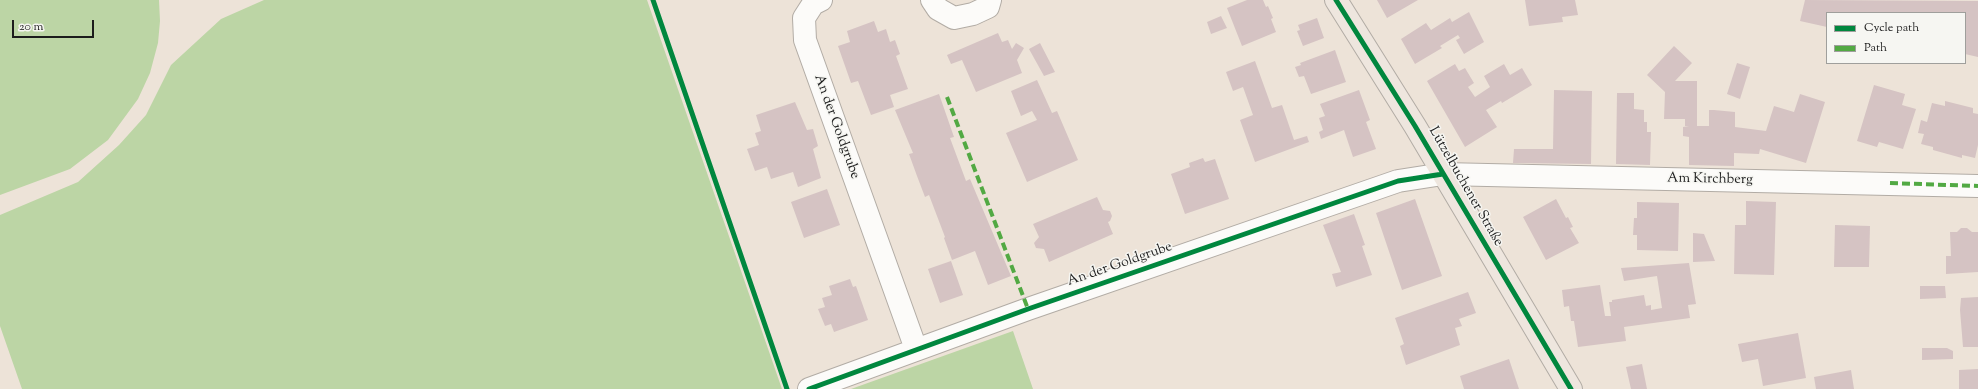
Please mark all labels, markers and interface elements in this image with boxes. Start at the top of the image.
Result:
scale bar [14,12,96,38]
legend [1826,12,1966,64]
text: 20 m [19,18,43,36]
text: Cycle path [1864,19,1919,37]
text: Path [1864,39,1887,57]
street label: An der Goldgrube [809,72,863,182]
street label: Lützelbuchener Straße [1424,124,1506,250]
street label: Am Kirchberg [1667,171,1753,189]
street label: An der Goldgrube [1065,239,1175,291]

